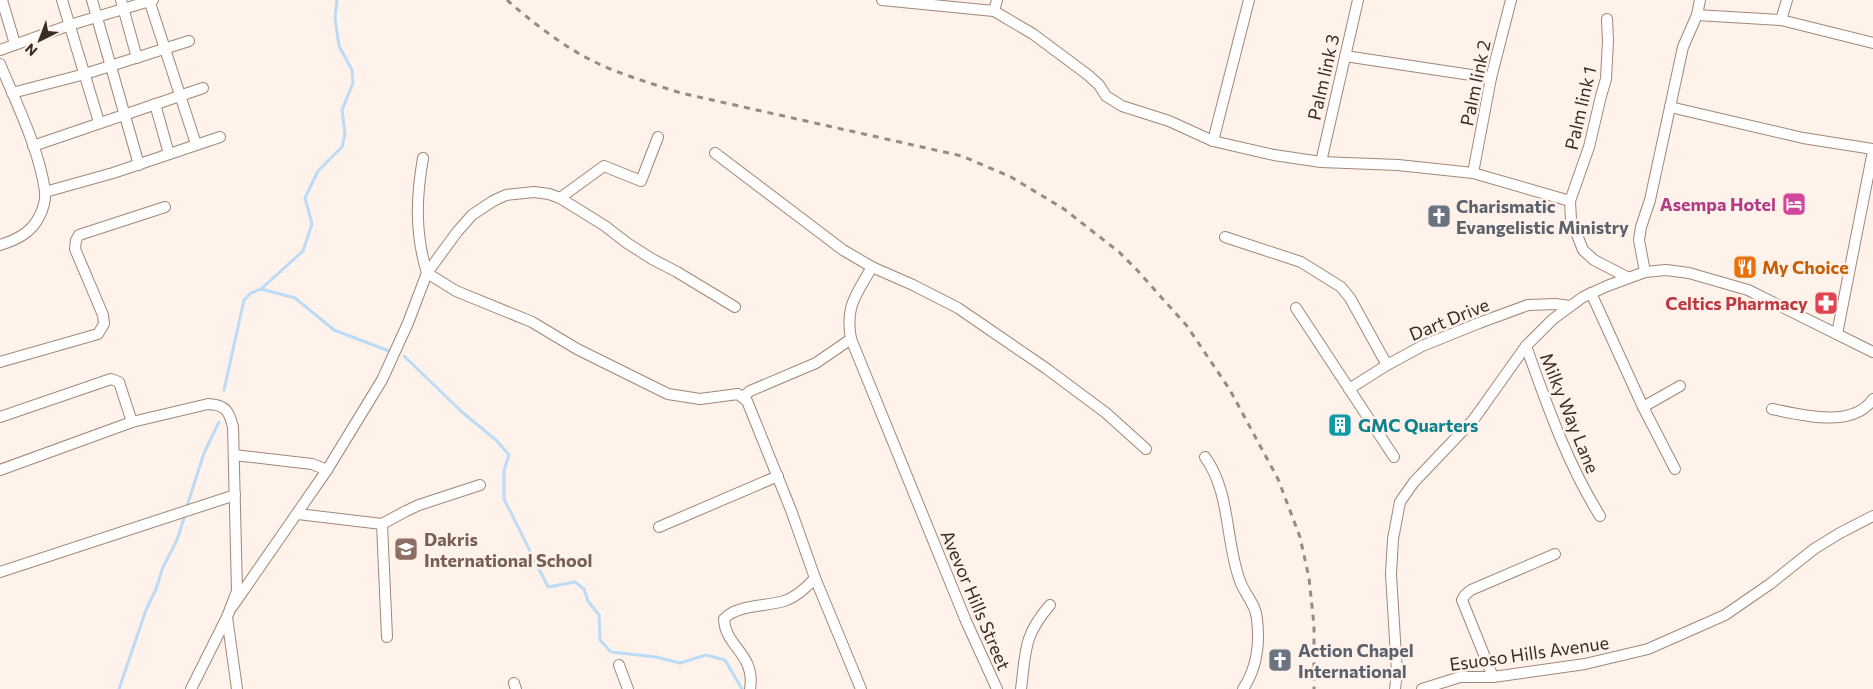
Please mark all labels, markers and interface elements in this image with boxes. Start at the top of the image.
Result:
north arrow [15,15,65,65]
street label: Palm link 3 [1302,32,1344,122]
street label: Palm link 2 [1455,38,1495,128]
text: N [21,40,41,60]
street label: Palm link 1 [1560,64,1600,152]
hotel icon: Asempa Hotel [1781,191,1807,217]
place label: Asempa Hotel [1660,193,1776,215]
place label: Charismatic Evangelistic Ministry [1456,195,1629,238]
church icon: Charismatic Evangelistic Ministry [1426,203,1452,229]
restaurant icon: My Choice [1732,254,1758,280]
place label: My Choice [1762,256,1849,278]
pharmacy icon: Celtics Pharmacy [1813,290,1839,316]
place label: Celtics Pharmacy [1665,292,1808,314]
street label: Dart Drive [1406,293,1492,345]
street label: Milky Way Lane [1536,350,1604,476]
building icon: GMC Quarters [1327,412,1353,438]
place label: GMC Quarters [1358,414,1478,436]
street label: Avevor Hills Street [937,527,1015,673]
place label: Dakris International School [424,528,592,571]
school or university icon: Dakris International School [393,536,419,562]
street label: Esuoso Hills Avenue [1448,631,1610,675]
place label: Action Chapel International [1298,639,1414,682]
church icon: Action Chapel International [1267,647,1293,673]

